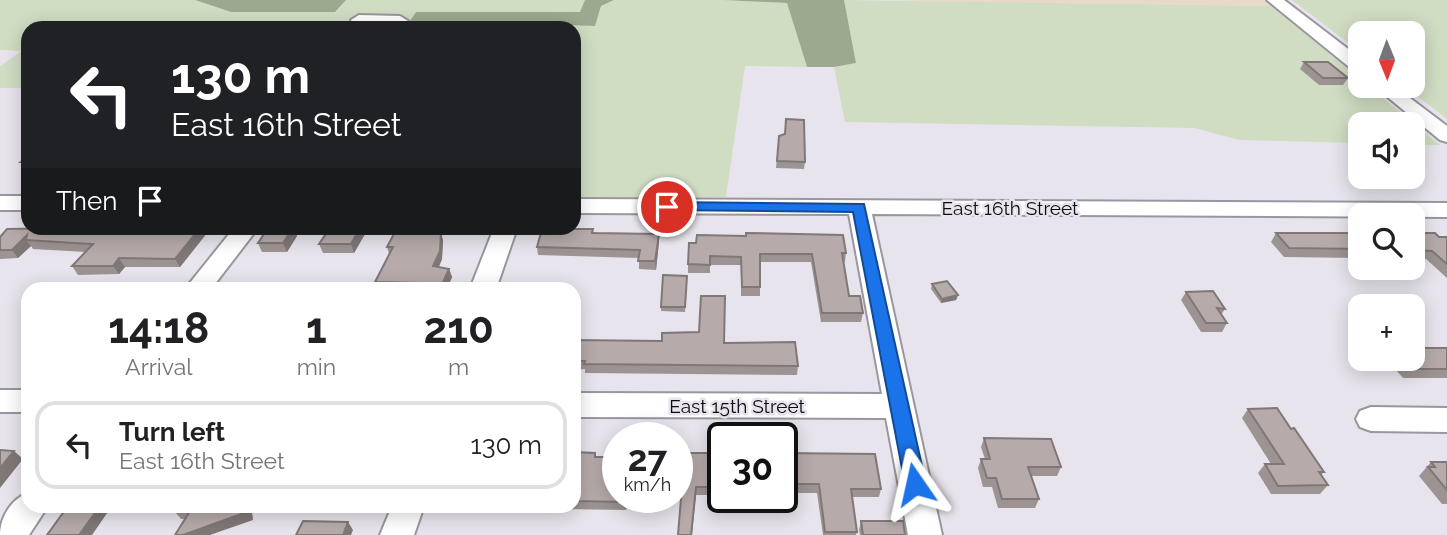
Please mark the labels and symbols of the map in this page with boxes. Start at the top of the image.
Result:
north arrow [1348,21,1424,98]
pin [637,177,697,237]
street label: East 16th Street [942,197,1079,219]
street label: East 15th Street [669,395,805,417]
speed limit sign: 30 [707,422,798,513]
position arrow [878,447,952,521]

